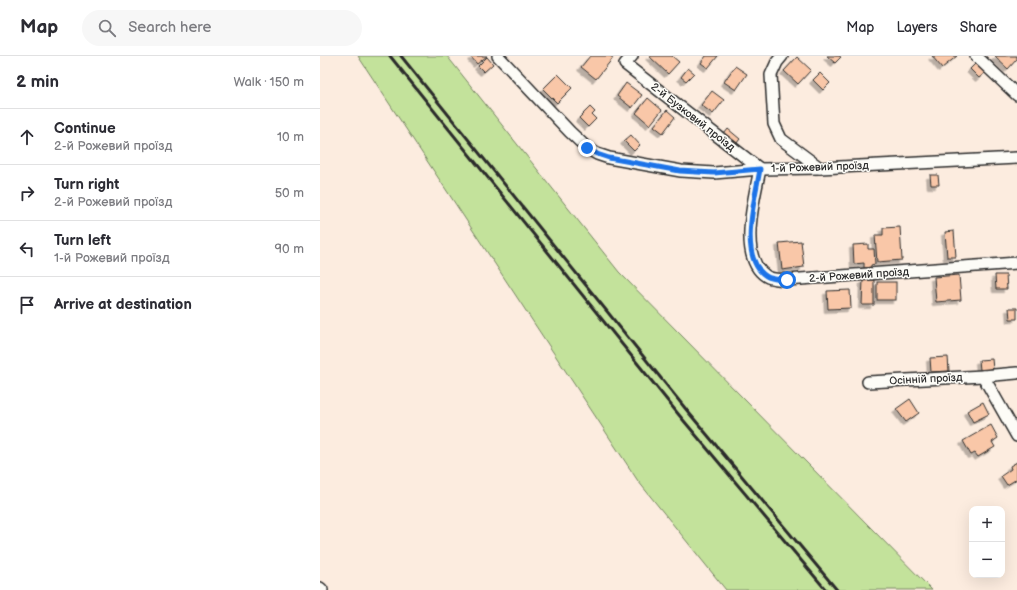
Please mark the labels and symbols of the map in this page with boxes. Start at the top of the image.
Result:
street label: 2-й Бузковий проїзд [648,80,738,154]
route end [578,139,596,157]
street label: 1-й Рожевий проїзд [771,159,869,175]
street label: 2-й Рожевий проїзд [809,265,910,285]
route start [778,271,796,289]
street label: Осінній проїзд [889,371,963,387]

